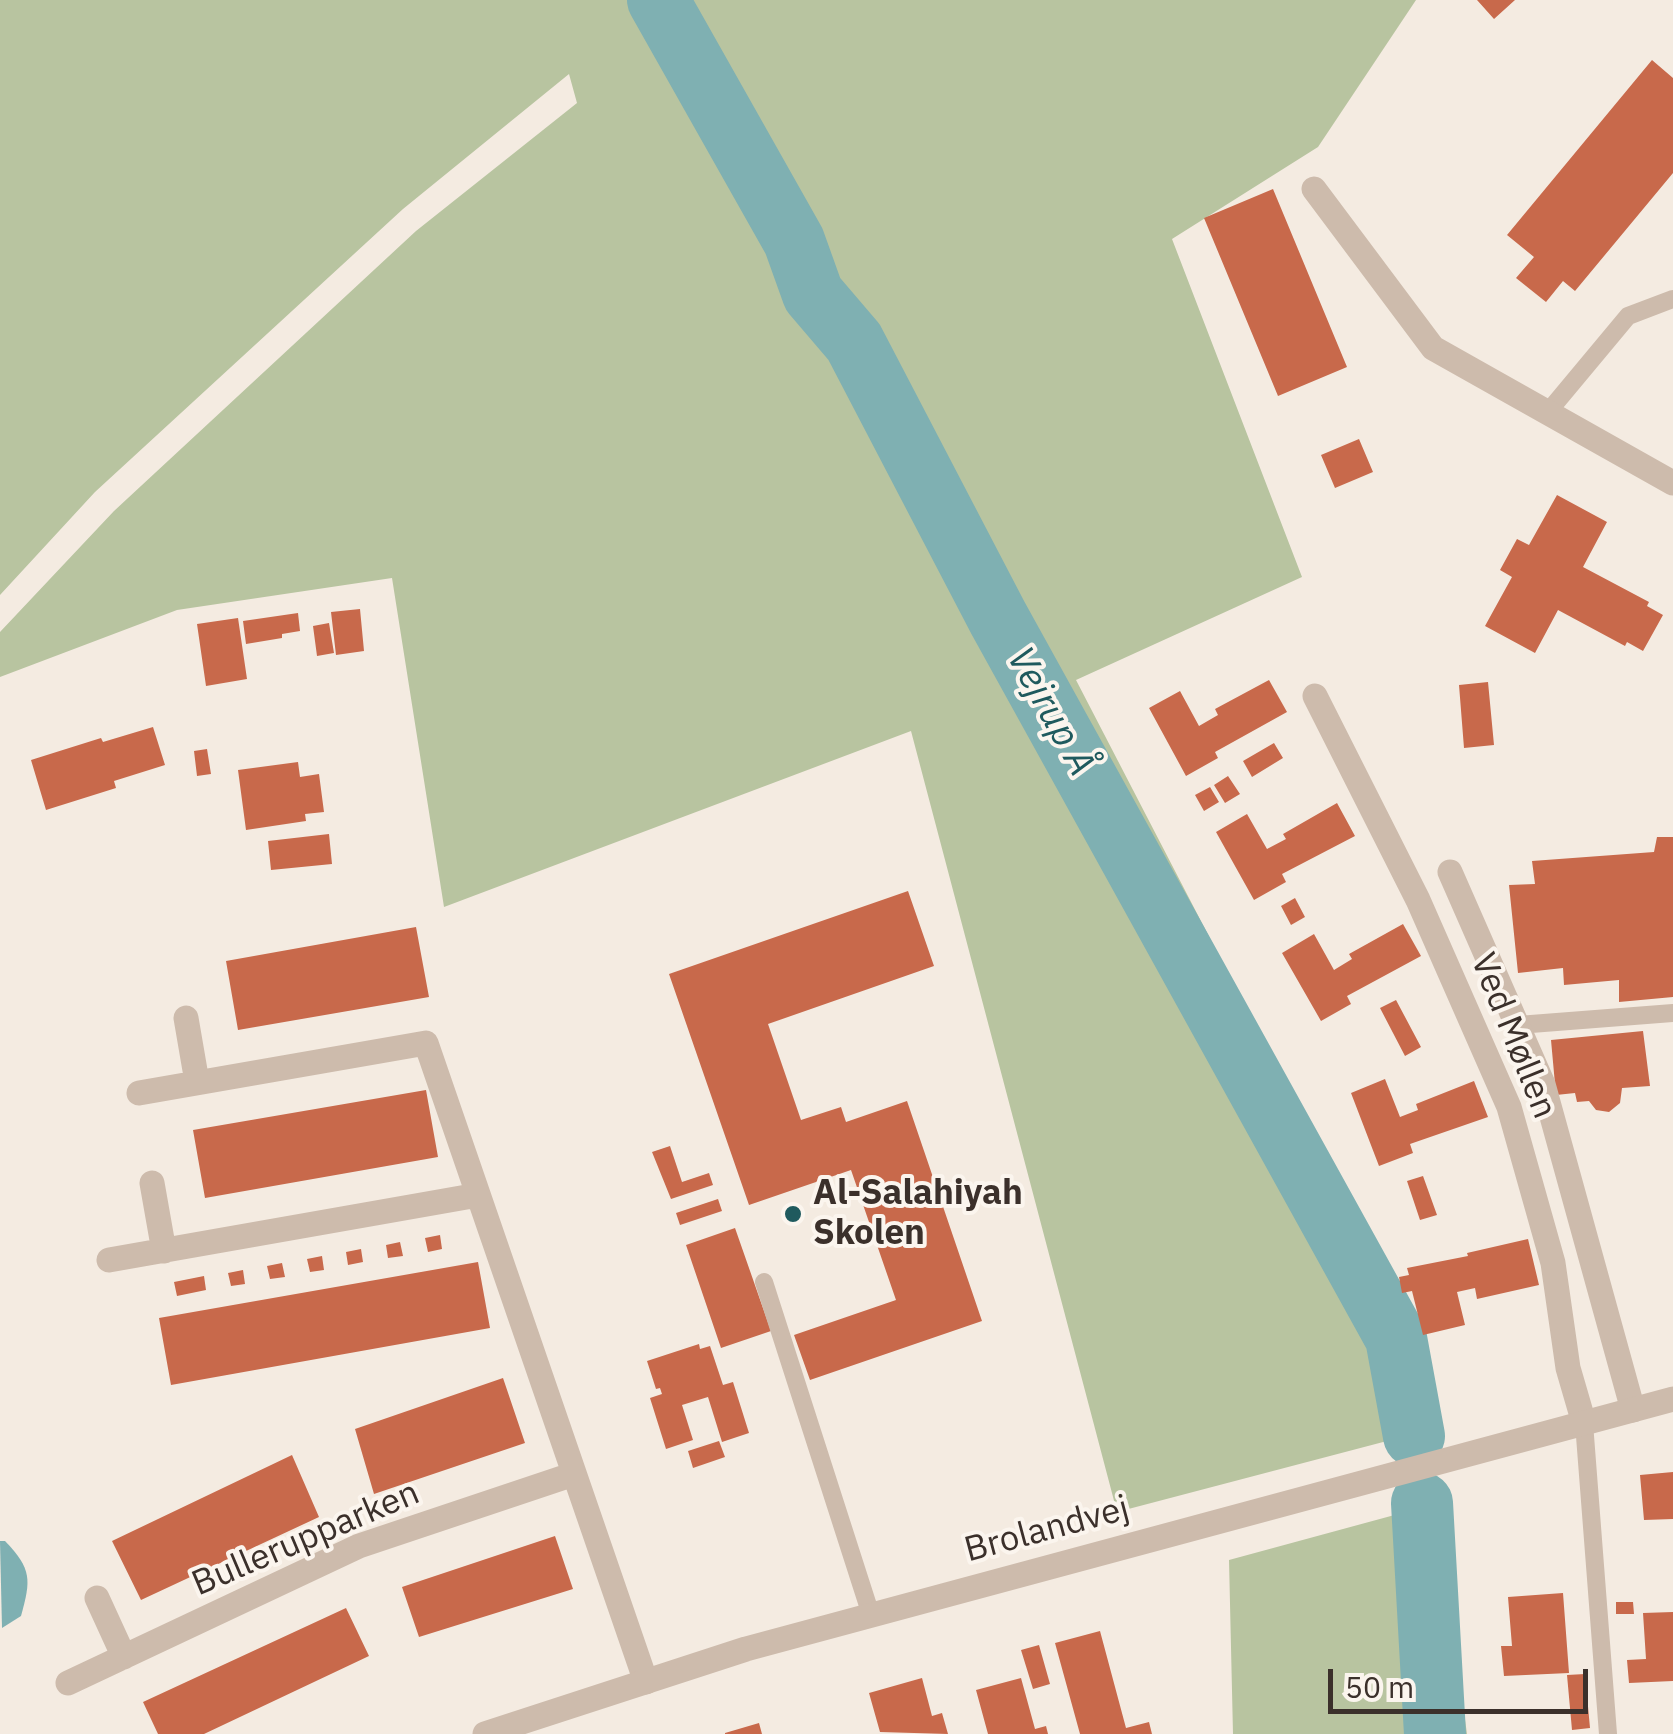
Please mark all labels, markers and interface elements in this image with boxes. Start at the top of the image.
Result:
water label: Vejrup Å [996,640,1104,784]
street label: Ved Møllen [1461,947,1565,1125]
place label: Al-Salahiyah Skolen [813,1173,1023,1255]
marker: Al-Salahiyah Skolen [782,1203,804,1225]
street label: Bullerupparken [186,1472,426,1606]
street label: Brolandvej [960,1488,1134,1572]
scale bar [1333,1649,1593,1711]
text: 50 m [1345,1667,1414,1706]

